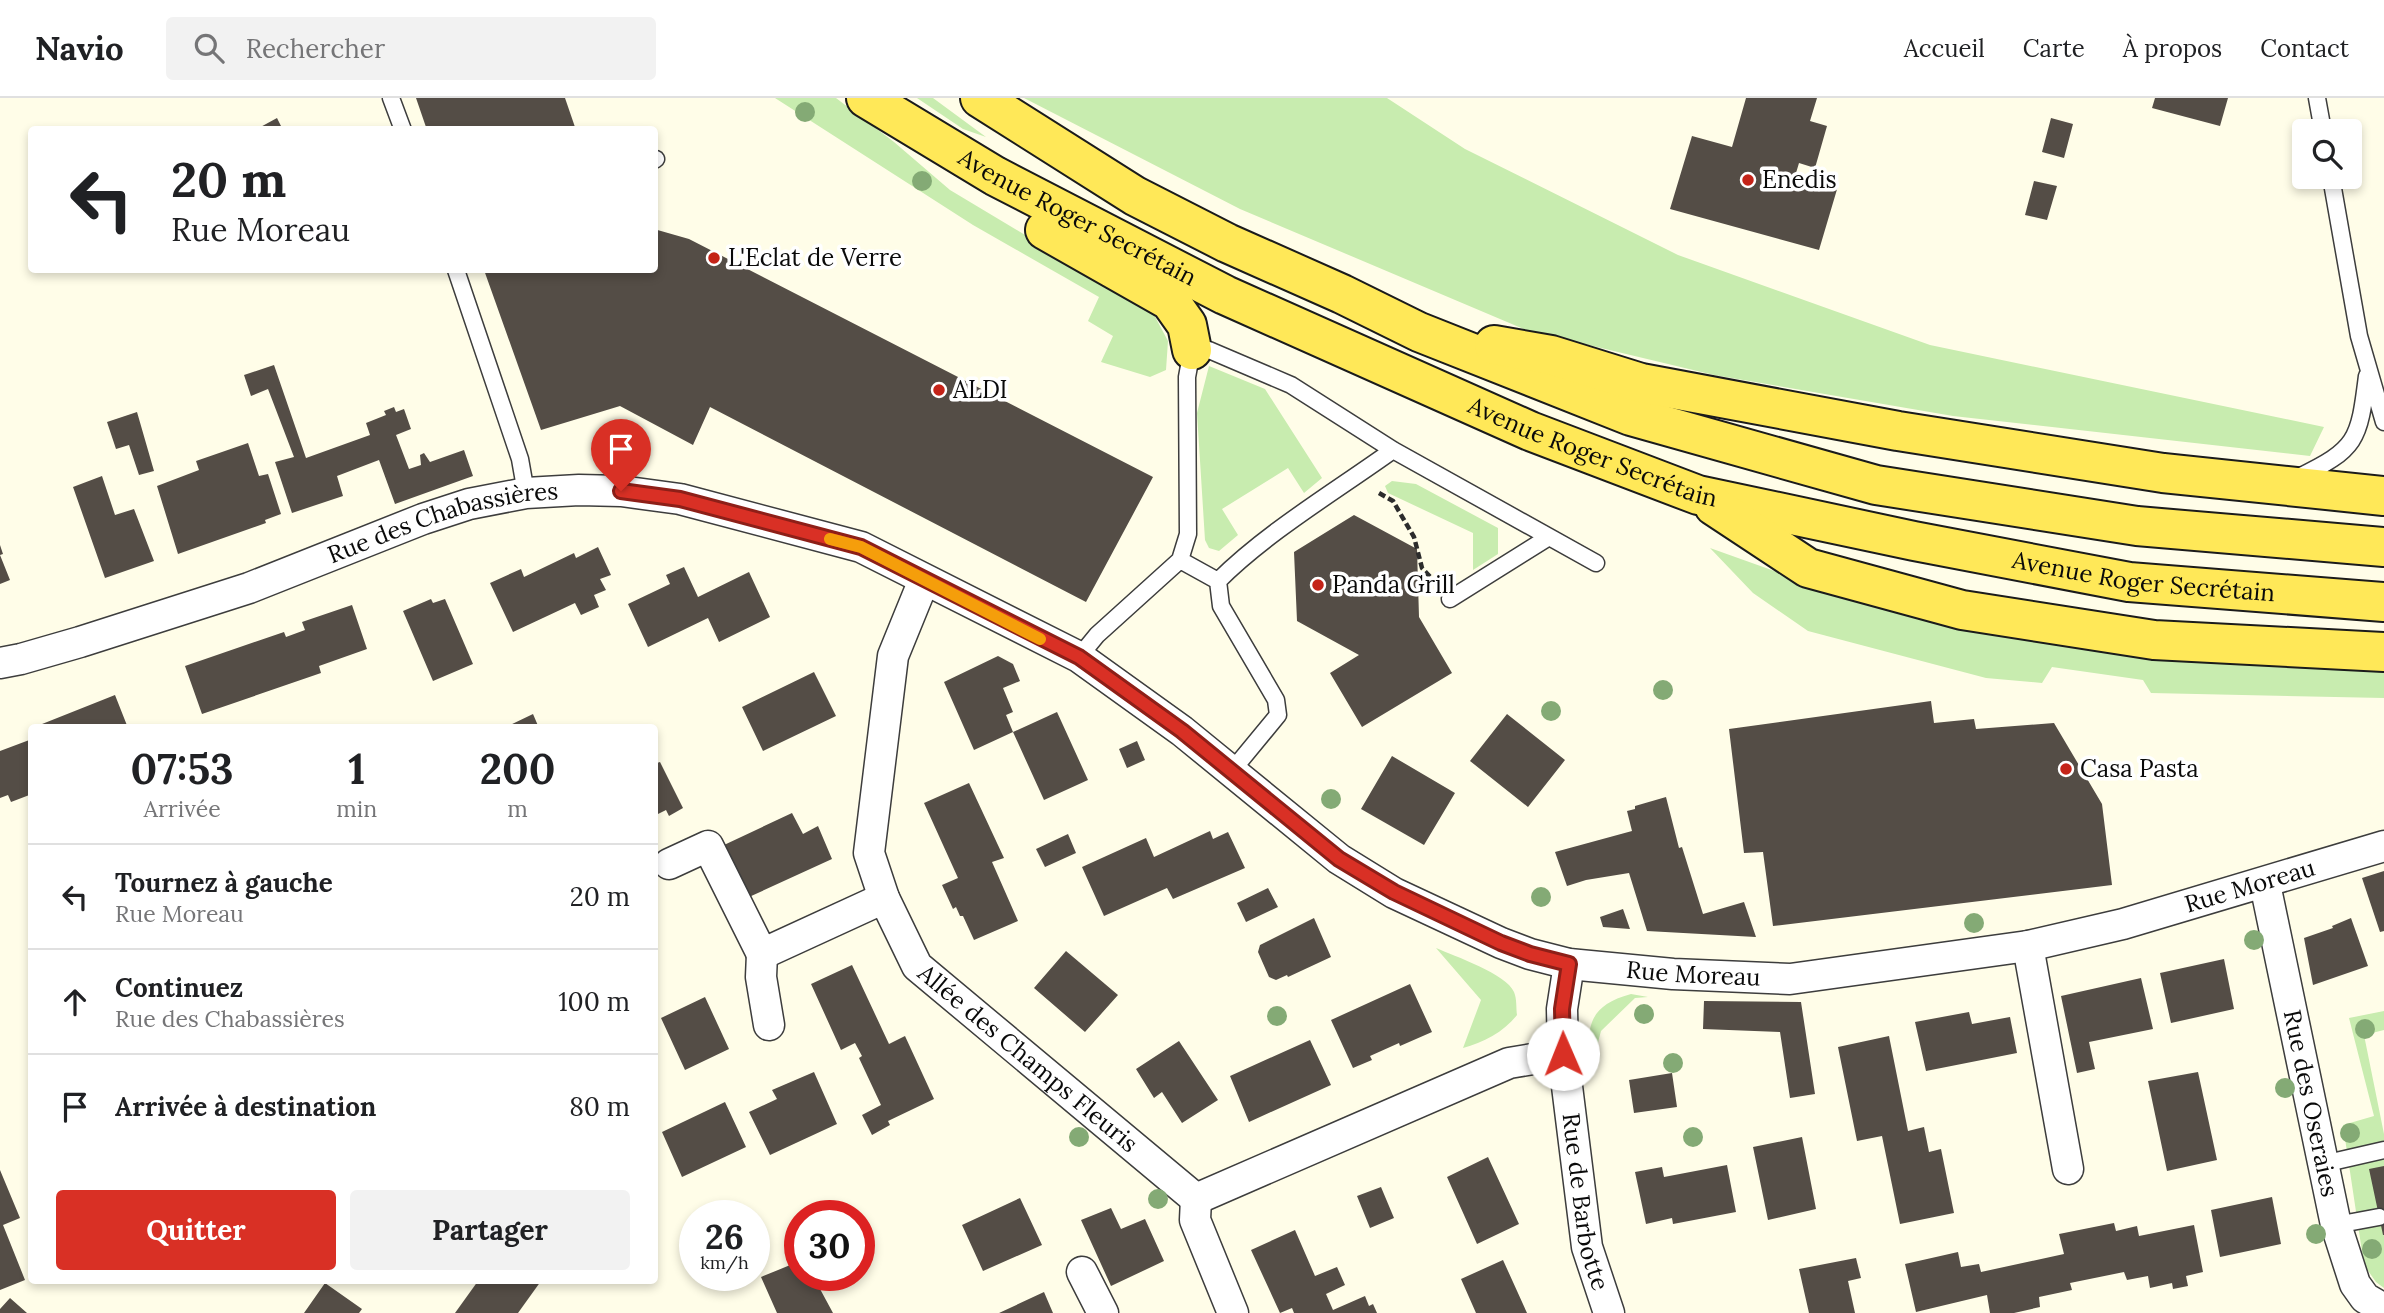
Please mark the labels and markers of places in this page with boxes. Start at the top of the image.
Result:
place label: Enedis [1762,164,1837,195]
marker: Enedis [1740,172,1756,188]
place label: L'Eclat de Verre [728,242,902,273]
marker: L'Eclat de Verre [706,250,722,266]
place label: ALDI [952,374,1008,405]
marker: ALDI [931,382,947,398]
pin [591,419,651,491]
place label: Panda Grill [1332,569,1455,600]
marker: Panda Grill [1310,577,1326,593]
place label: Casa Pasta [2080,753,2199,784]
marker: Casa Pasta [2058,761,2074,777]

